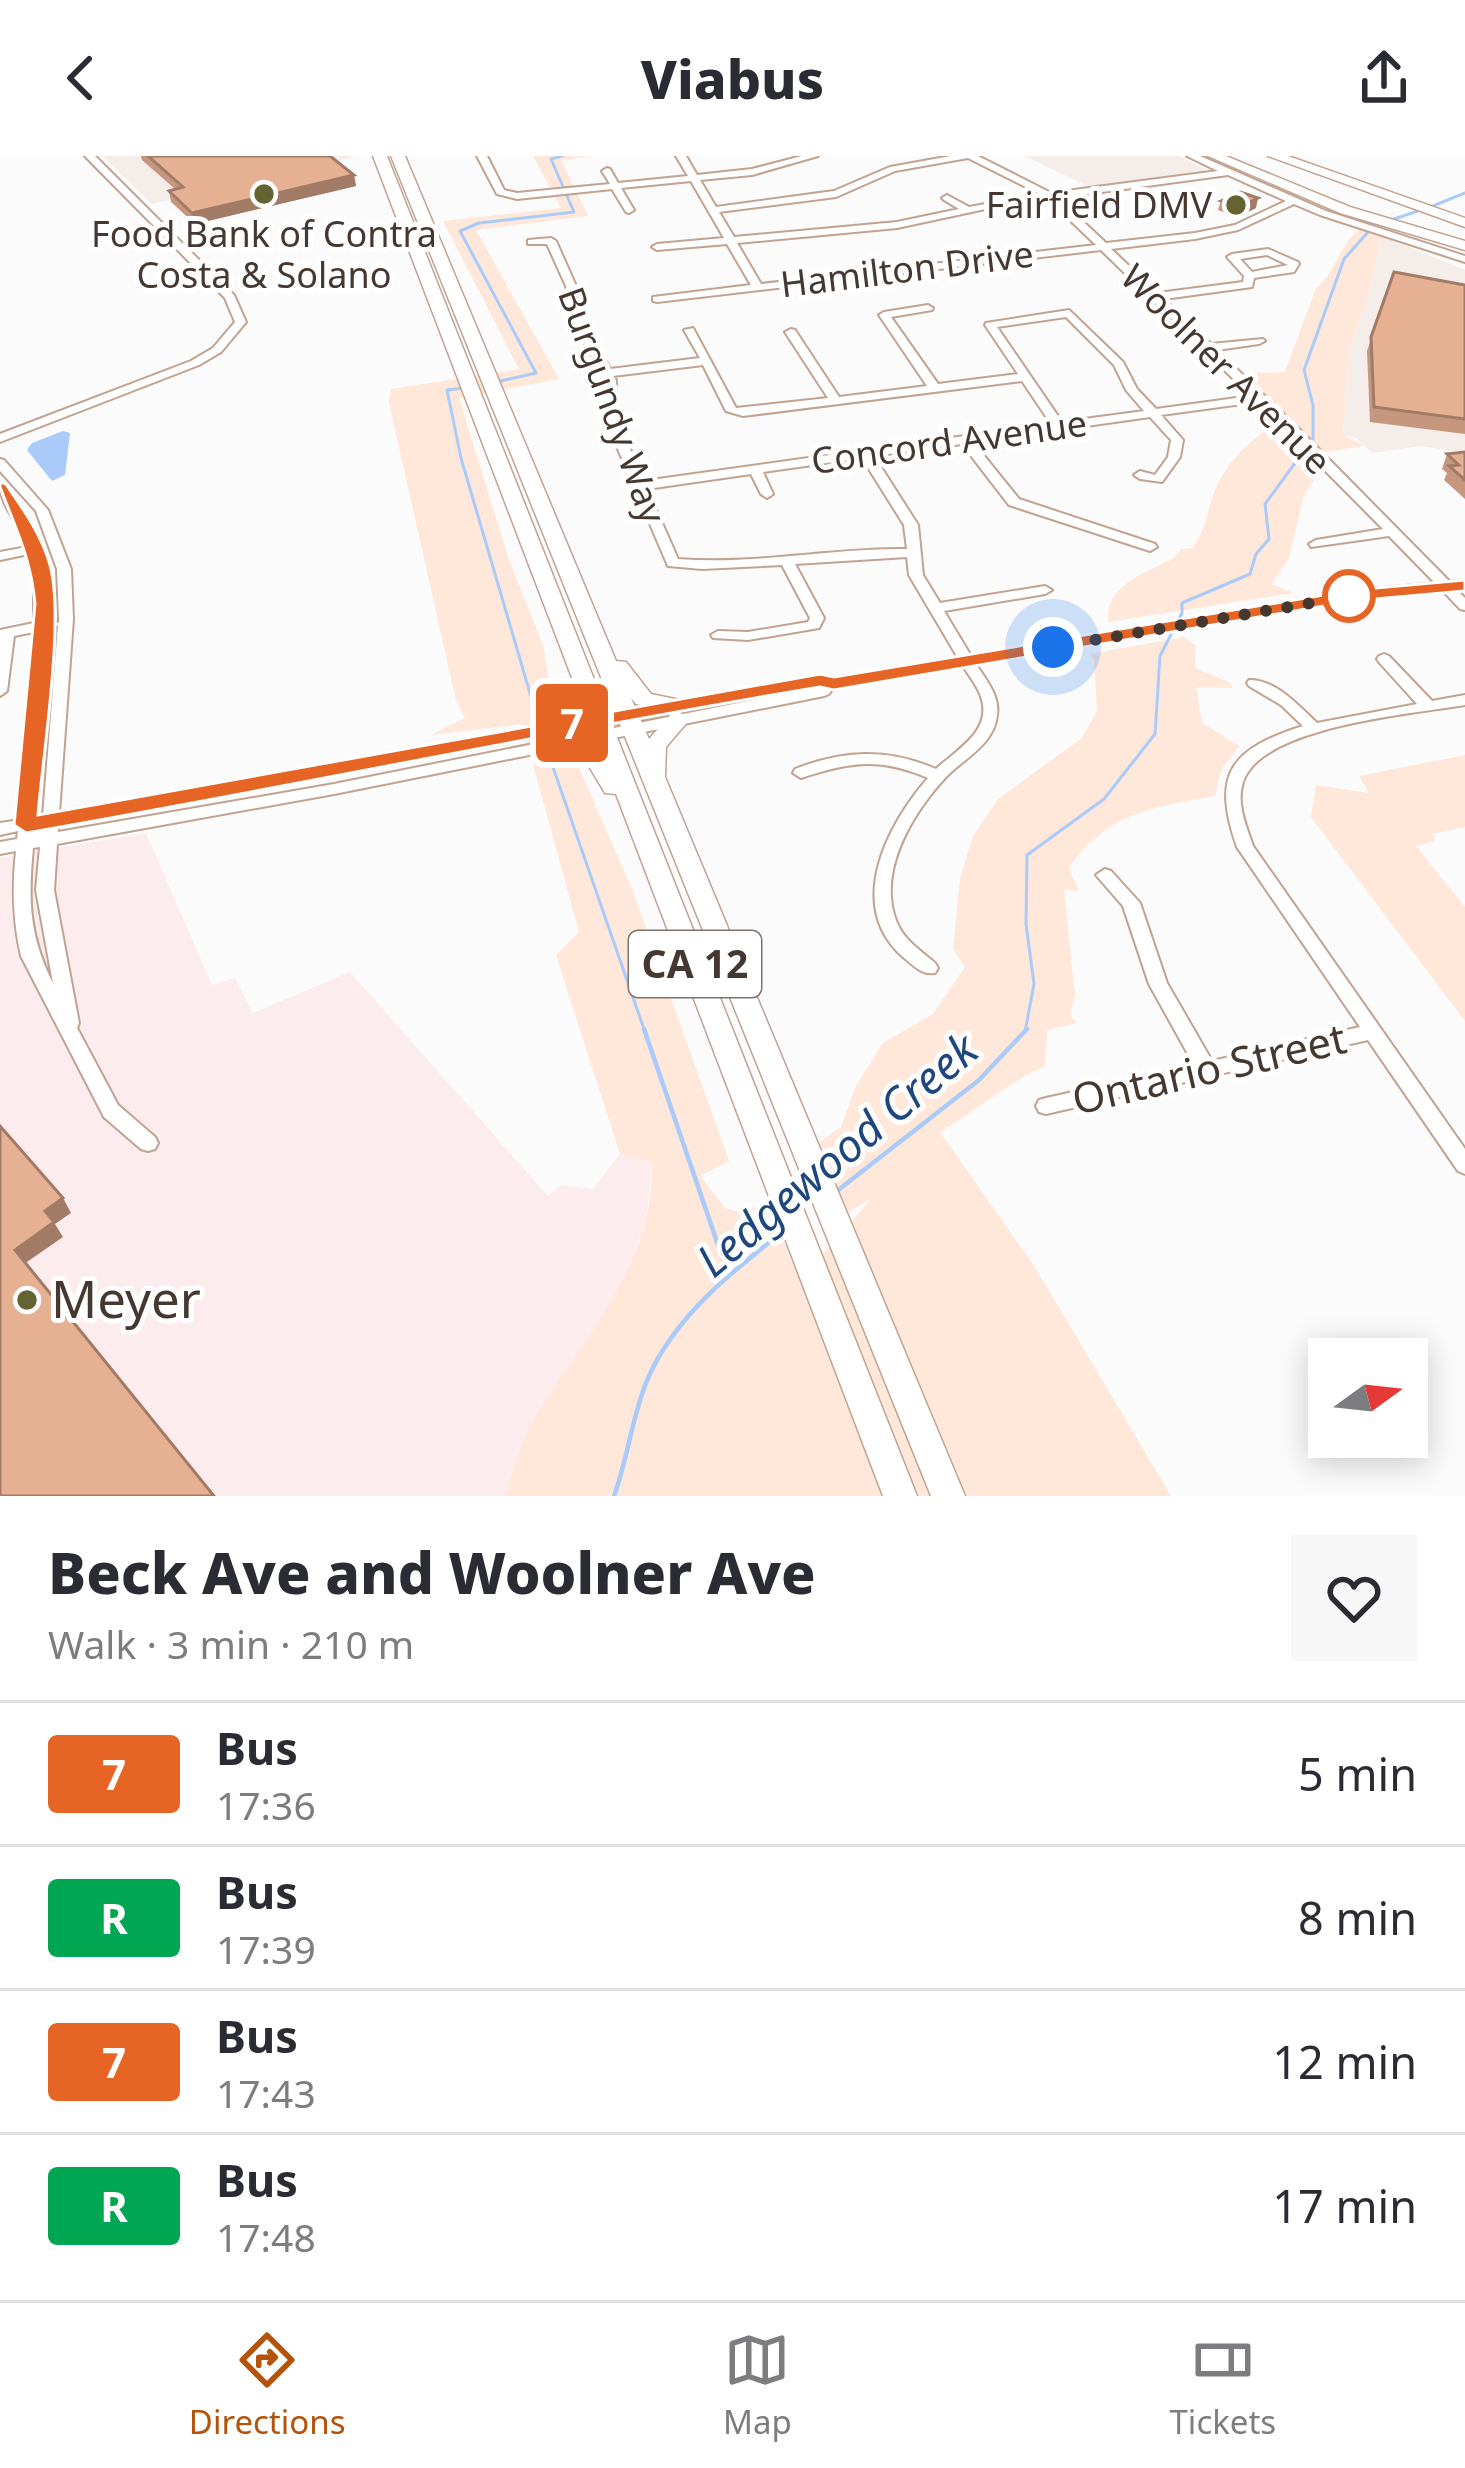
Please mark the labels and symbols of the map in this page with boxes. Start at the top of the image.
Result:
place label: Fairfield DMV [986,180,1212,229]
marker: Food Bank of Contra Costa & Solano [251,181,277,207]
marker: Fairfield DMV [1223,192,1249,218]
place label: Food Bank of Contra Costa & Solano [91,209,437,299]
street label: Hamilton Drive [778,229,1036,308]
street label: Woolner Avenue [1110,253,1342,485]
street label: Burgundy Way [547,280,678,530]
street label: Concord Avenue [808,398,1090,485]
unlabelled marker [1324,571,1374,621]
your location [1023,617,1083,677]
line badge: 7 [533,684,611,762]
road number: CA 12 [629,931,761,997]
street label: Ontario Street [1066,1008,1351,1127]
water label: Ledgewood Creek [683,1017,991,1289]
place label: Meyer [51,1263,201,1333]
marker: Meyer [14,1287,40,1313]
north arrow [1308,1338,1428,1458]

